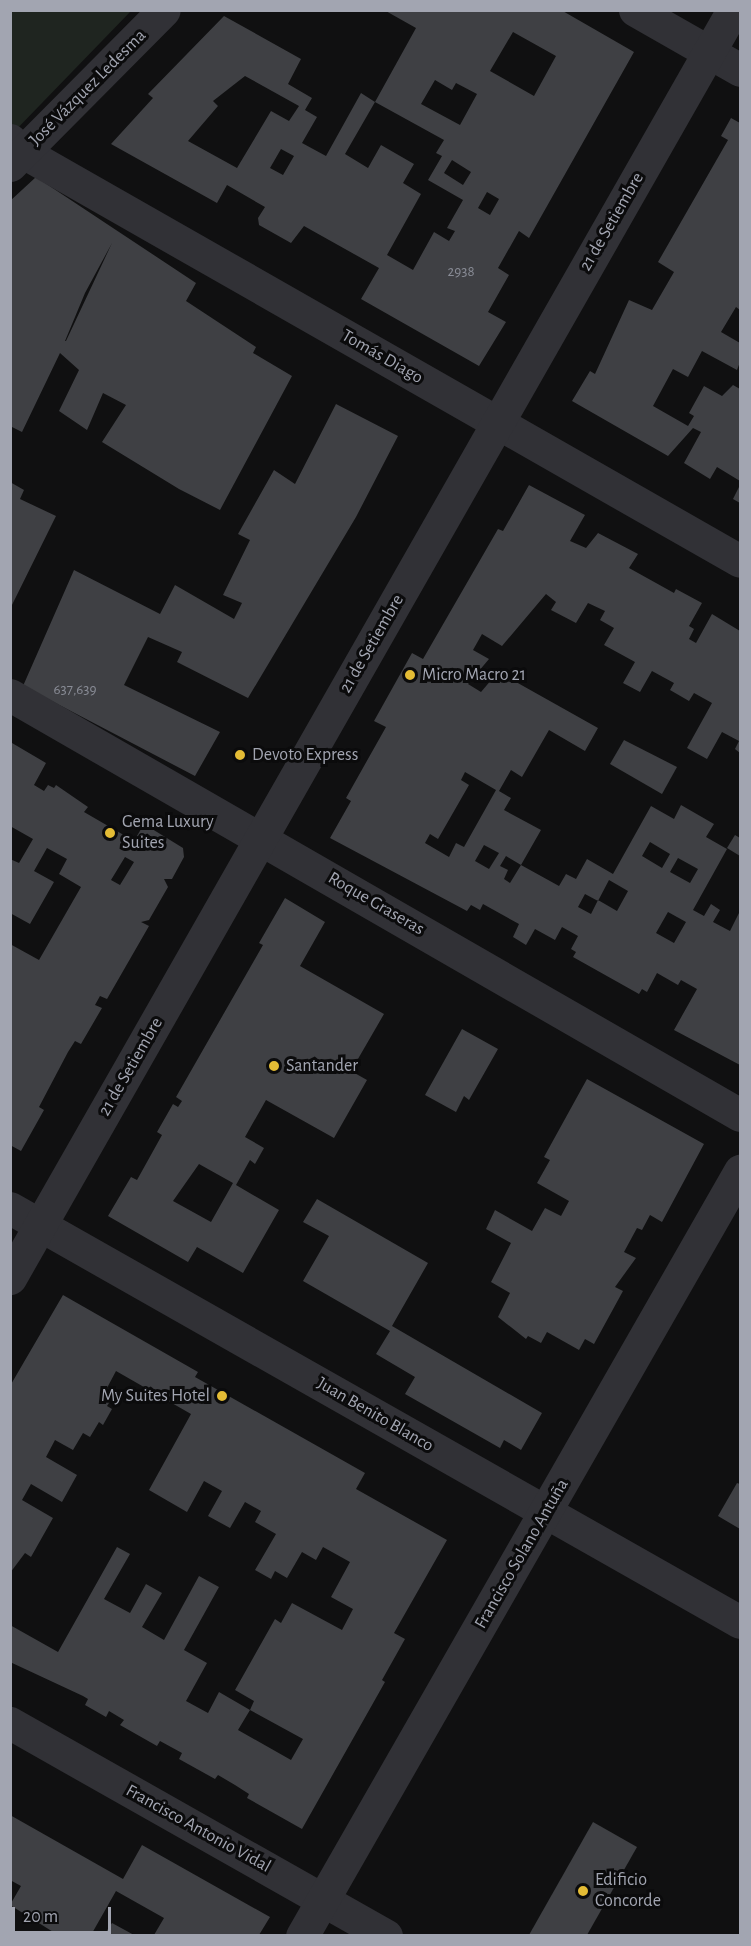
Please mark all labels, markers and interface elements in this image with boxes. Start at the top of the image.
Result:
street label: José Vázquez Ledesma [25,25,151,151]
street label: 21 de Setiembre [575,169,649,275]
house number: 2938 [447,263,475,281]
street label: Tomás Diago [337,325,427,389]
street label: 21 de Setiembre [335,591,409,697]
place label: Micro Macro 21 [422,664,526,686]
marker: Micro Macro 21 [403,668,417,682]
house number: 637,639 [53,681,97,699]
place label: Devoto Express [252,744,358,766]
marker: Devoto Express [233,748,247,762]
place label: Gema Luxury Suites [122,812,214,854]
marker: Gema Luxury Suites [103,826,117,840]
street label: Roque Graseras [324,868,428,940]
street label: 21 de Setiembre [94,1014,168,1120]
place label: Santander [286,1055,358,1077]
marker: Santander [267,1059,281,1073]
street label: Juan Benito Blanco [313,1373,437,1457]
place label: My Suites Hotel [101,1385,210,1407]
marker: My Suites Hotel [215,1389,229,1403]
street label: Francisco Solano Antuña [470,1475,574,1633]
street label: Francisco Antonio Vidal [122,1780,274,1878]
place label: Edificio Concorde [595,1870,661,1912]
marker: Edificio Concorde [576,1884,590,1898]
scale bar [15,1895,114,1933]
text: 20 m [23,1908,58,1926]

